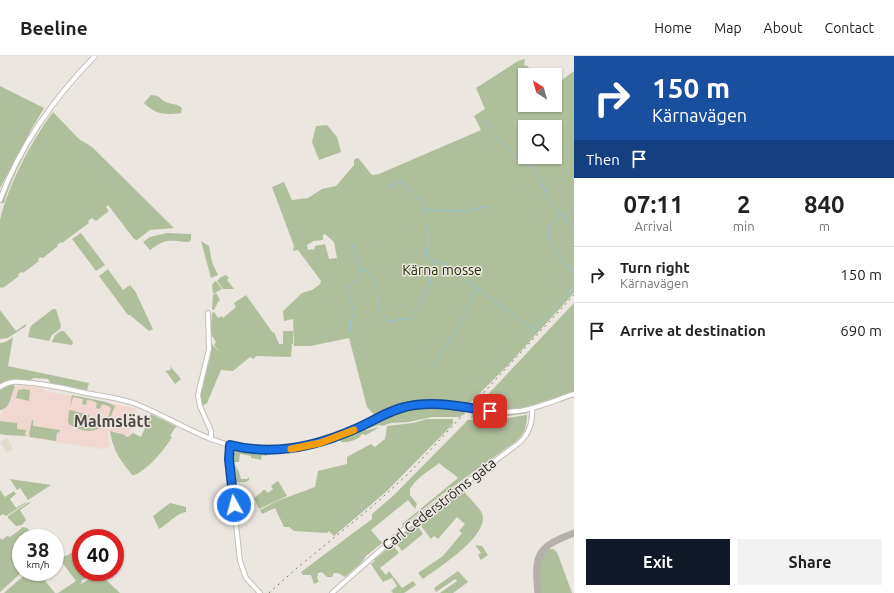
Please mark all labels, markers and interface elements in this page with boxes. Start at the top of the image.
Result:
text: Beeline [20,17,88,39]
text: Home [654,20,692,36]
text: Map [714,20,742,36]
text: About [764,20,803,36]
text: Contact [825,20,874,36]
north arrow [518,68,562,112]
map controls [518,68,562,164]
icon: right [586,72,638,124]
text: 150 m [652,72,730,103]
text: Kärnavägen [652,105,747,125]
button: search [518,120,562,164]
icon: arrive [628,148,650,170]
text: Then [586,151,620,168]
text: 07:11 [623,191,683,218]
text: 2 [737,191,750,218]
text: 840 [804,191,845,218]
text: Arrival [634,219,672,233]
text: min [733,219,755,233]
text: m [819,219,830,233]
text: Turn right [620,259,690,276]
park label: Kärna mosse [402,262,482,278]
icon: right [586,264,608,286]
text: 150 m [840,266,882,283]
text: Kärnavägen [620,276,689,290]
icon: arrive [586,320,608,342]
text: Arrive at destination [620,322,766,339]
text: 690 m [840,322,882,339]
pin [473,394,507,428]
icon: arrive [479,400,501,422]
district label: Malmslätt [74,412,150,430]
street label: Carl Cederströms gata [379,455,499,553]
position arrow [213,484,255,526]
speed limit sign: 40 [72,529,124,581]
text: 38 [27,538,49,561]
button: Exit [586,539,730,585]
button: Share [738,539,882,585]
text: km/h [26,559,50,570]

